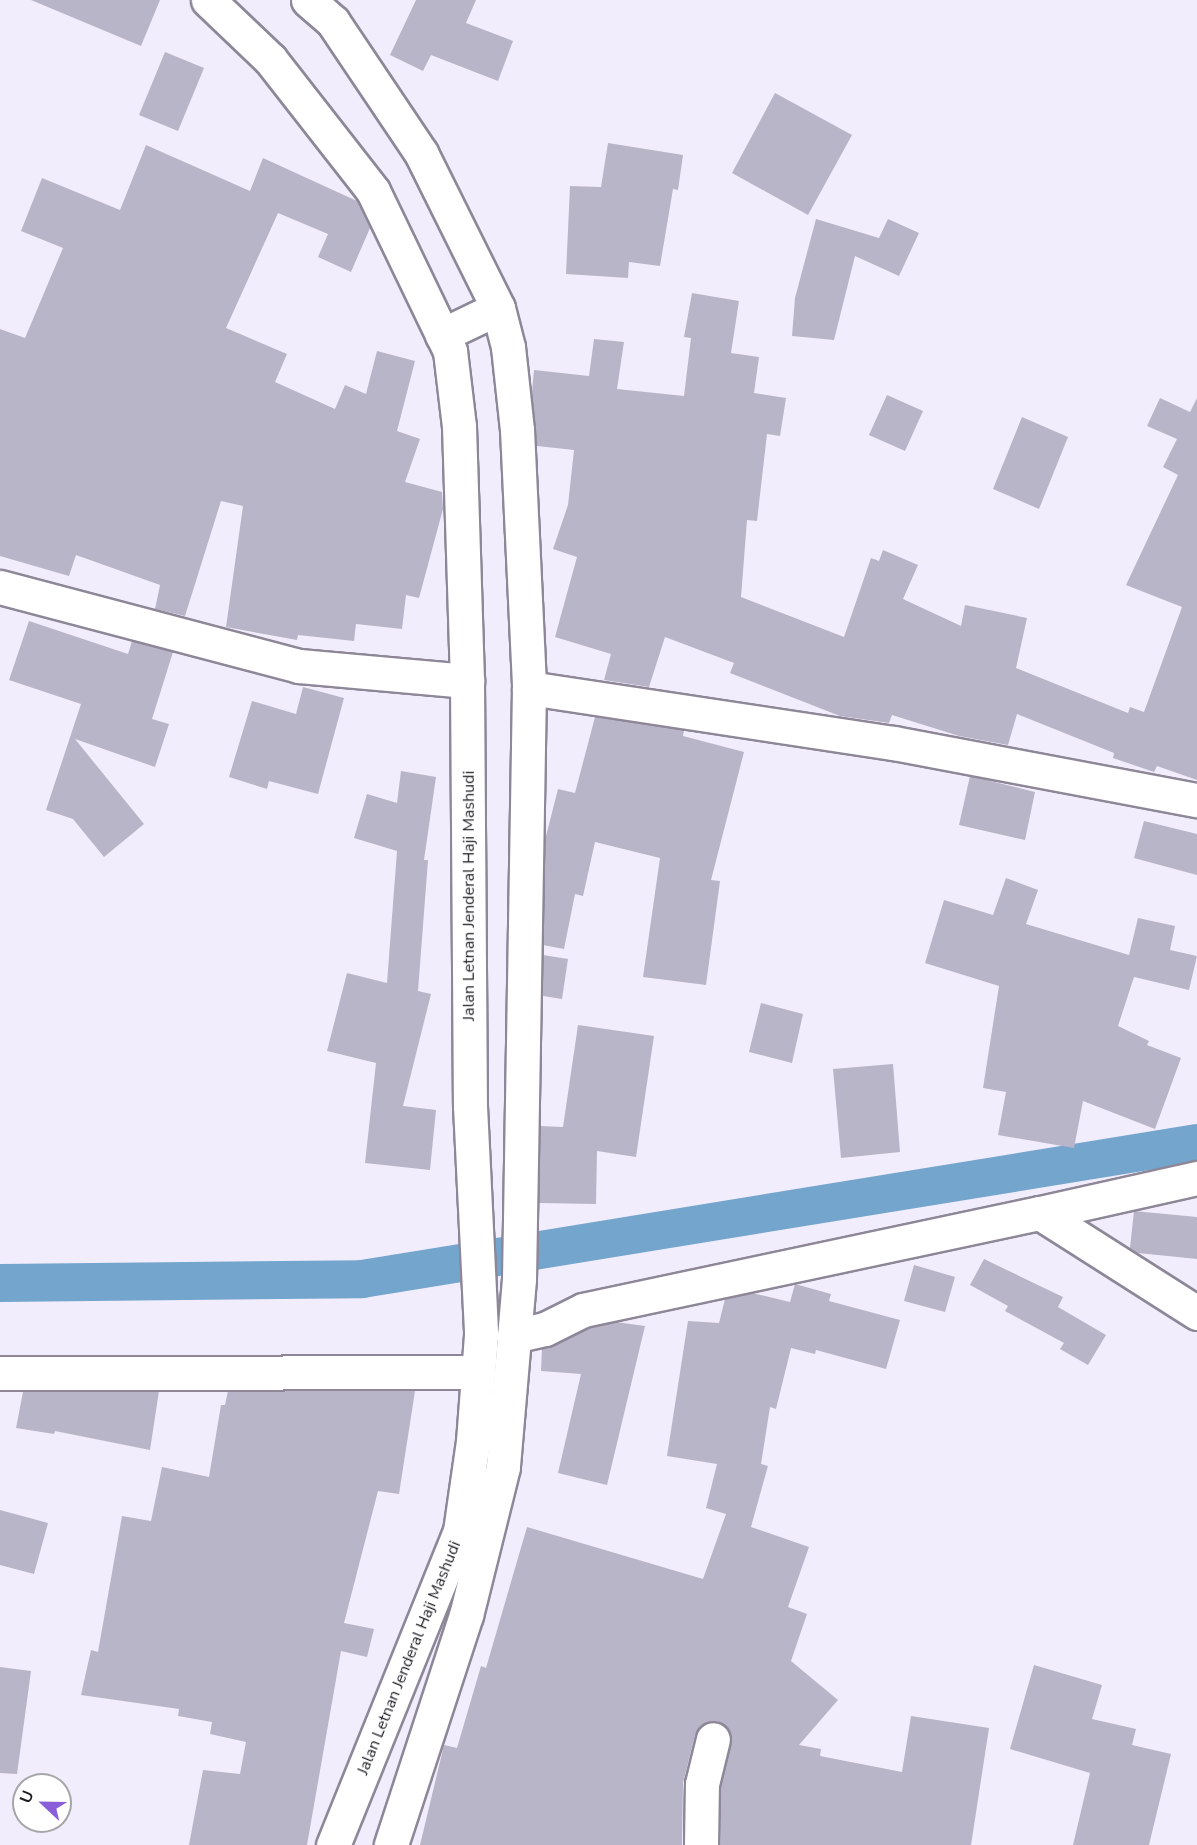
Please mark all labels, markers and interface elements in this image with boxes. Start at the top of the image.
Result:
street label: Jalan Letnan Jenderal Haji Mashudi [459,771,479,1021]
street label: Jalan Letnan Jenderal Haji Mashudi [353,1538,465,1778]
north arrow [12,1773,72,1833]
text: U [15,1787,40,1807]

